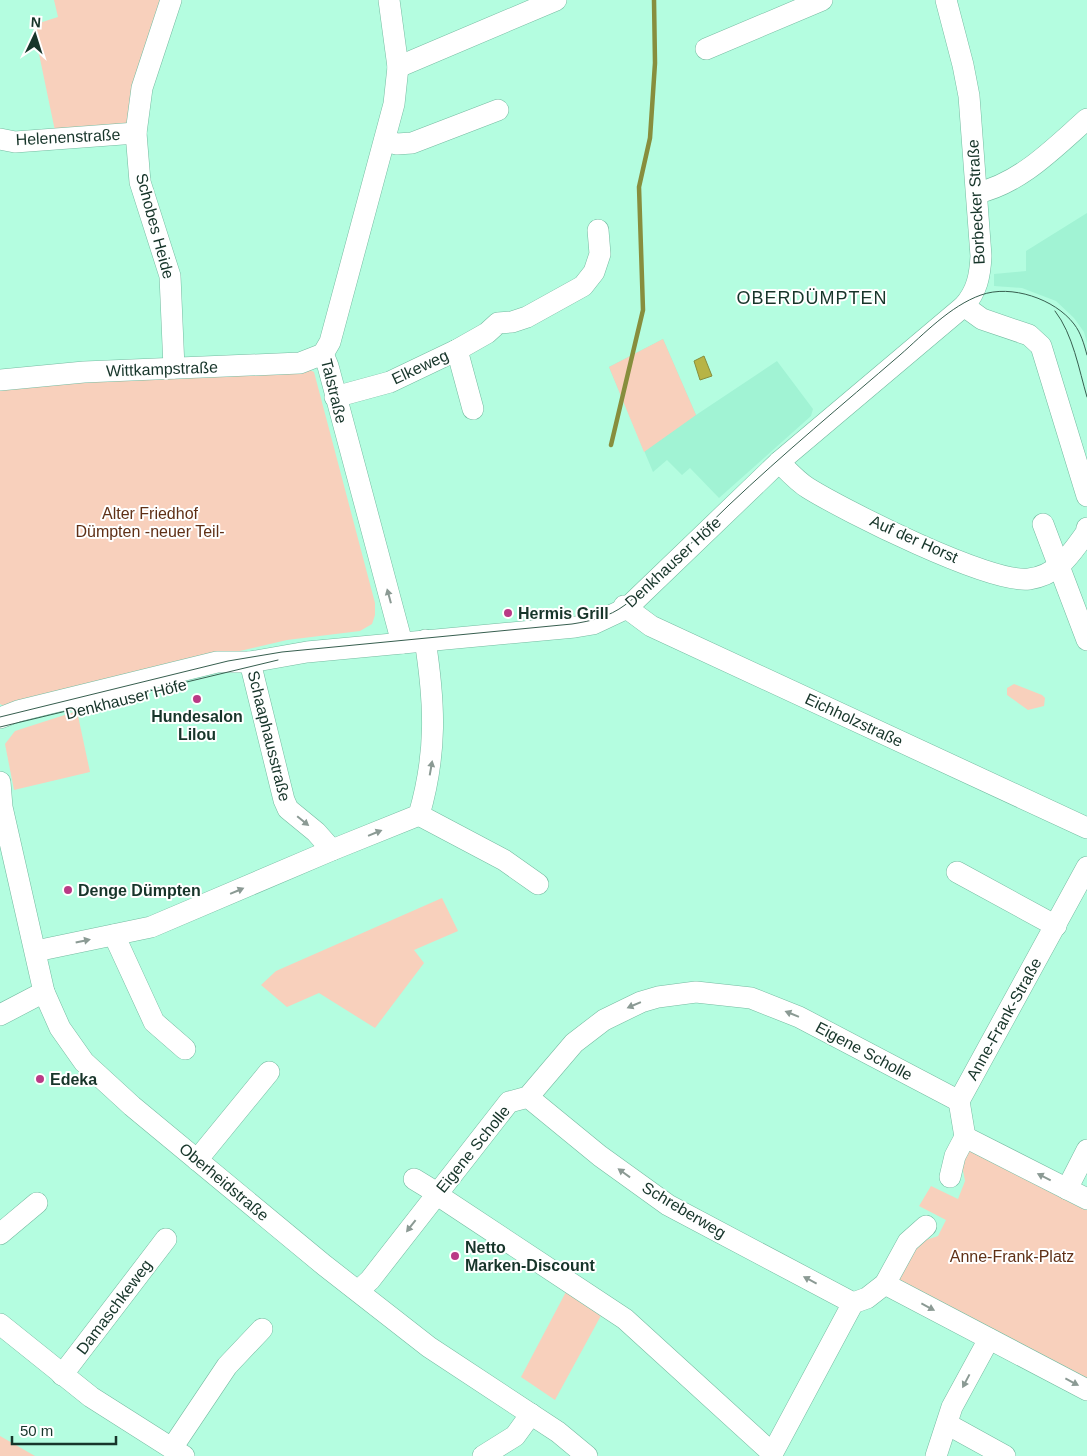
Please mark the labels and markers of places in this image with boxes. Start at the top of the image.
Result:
place label: Hermis Grill [518,605,609,622]
marker: Hermis Grill [502,607,514,619]
marker: Hundesalon Lilou [191,693,203,705]
place label: Hundesalon Lilou [151,708,243,743]
place label: Denge Dümpten [78,882,201,899]
marker: Denge Dümpten [62,884,74,896]
place label: Edeka [50,1071,97,1088]
marker: Edeka [34,1073,46,1085]
place label: Netto Marken-Discount [465,1239,595,1274]
marker: Netto Marken-Discount [449,1250,461,1262]

